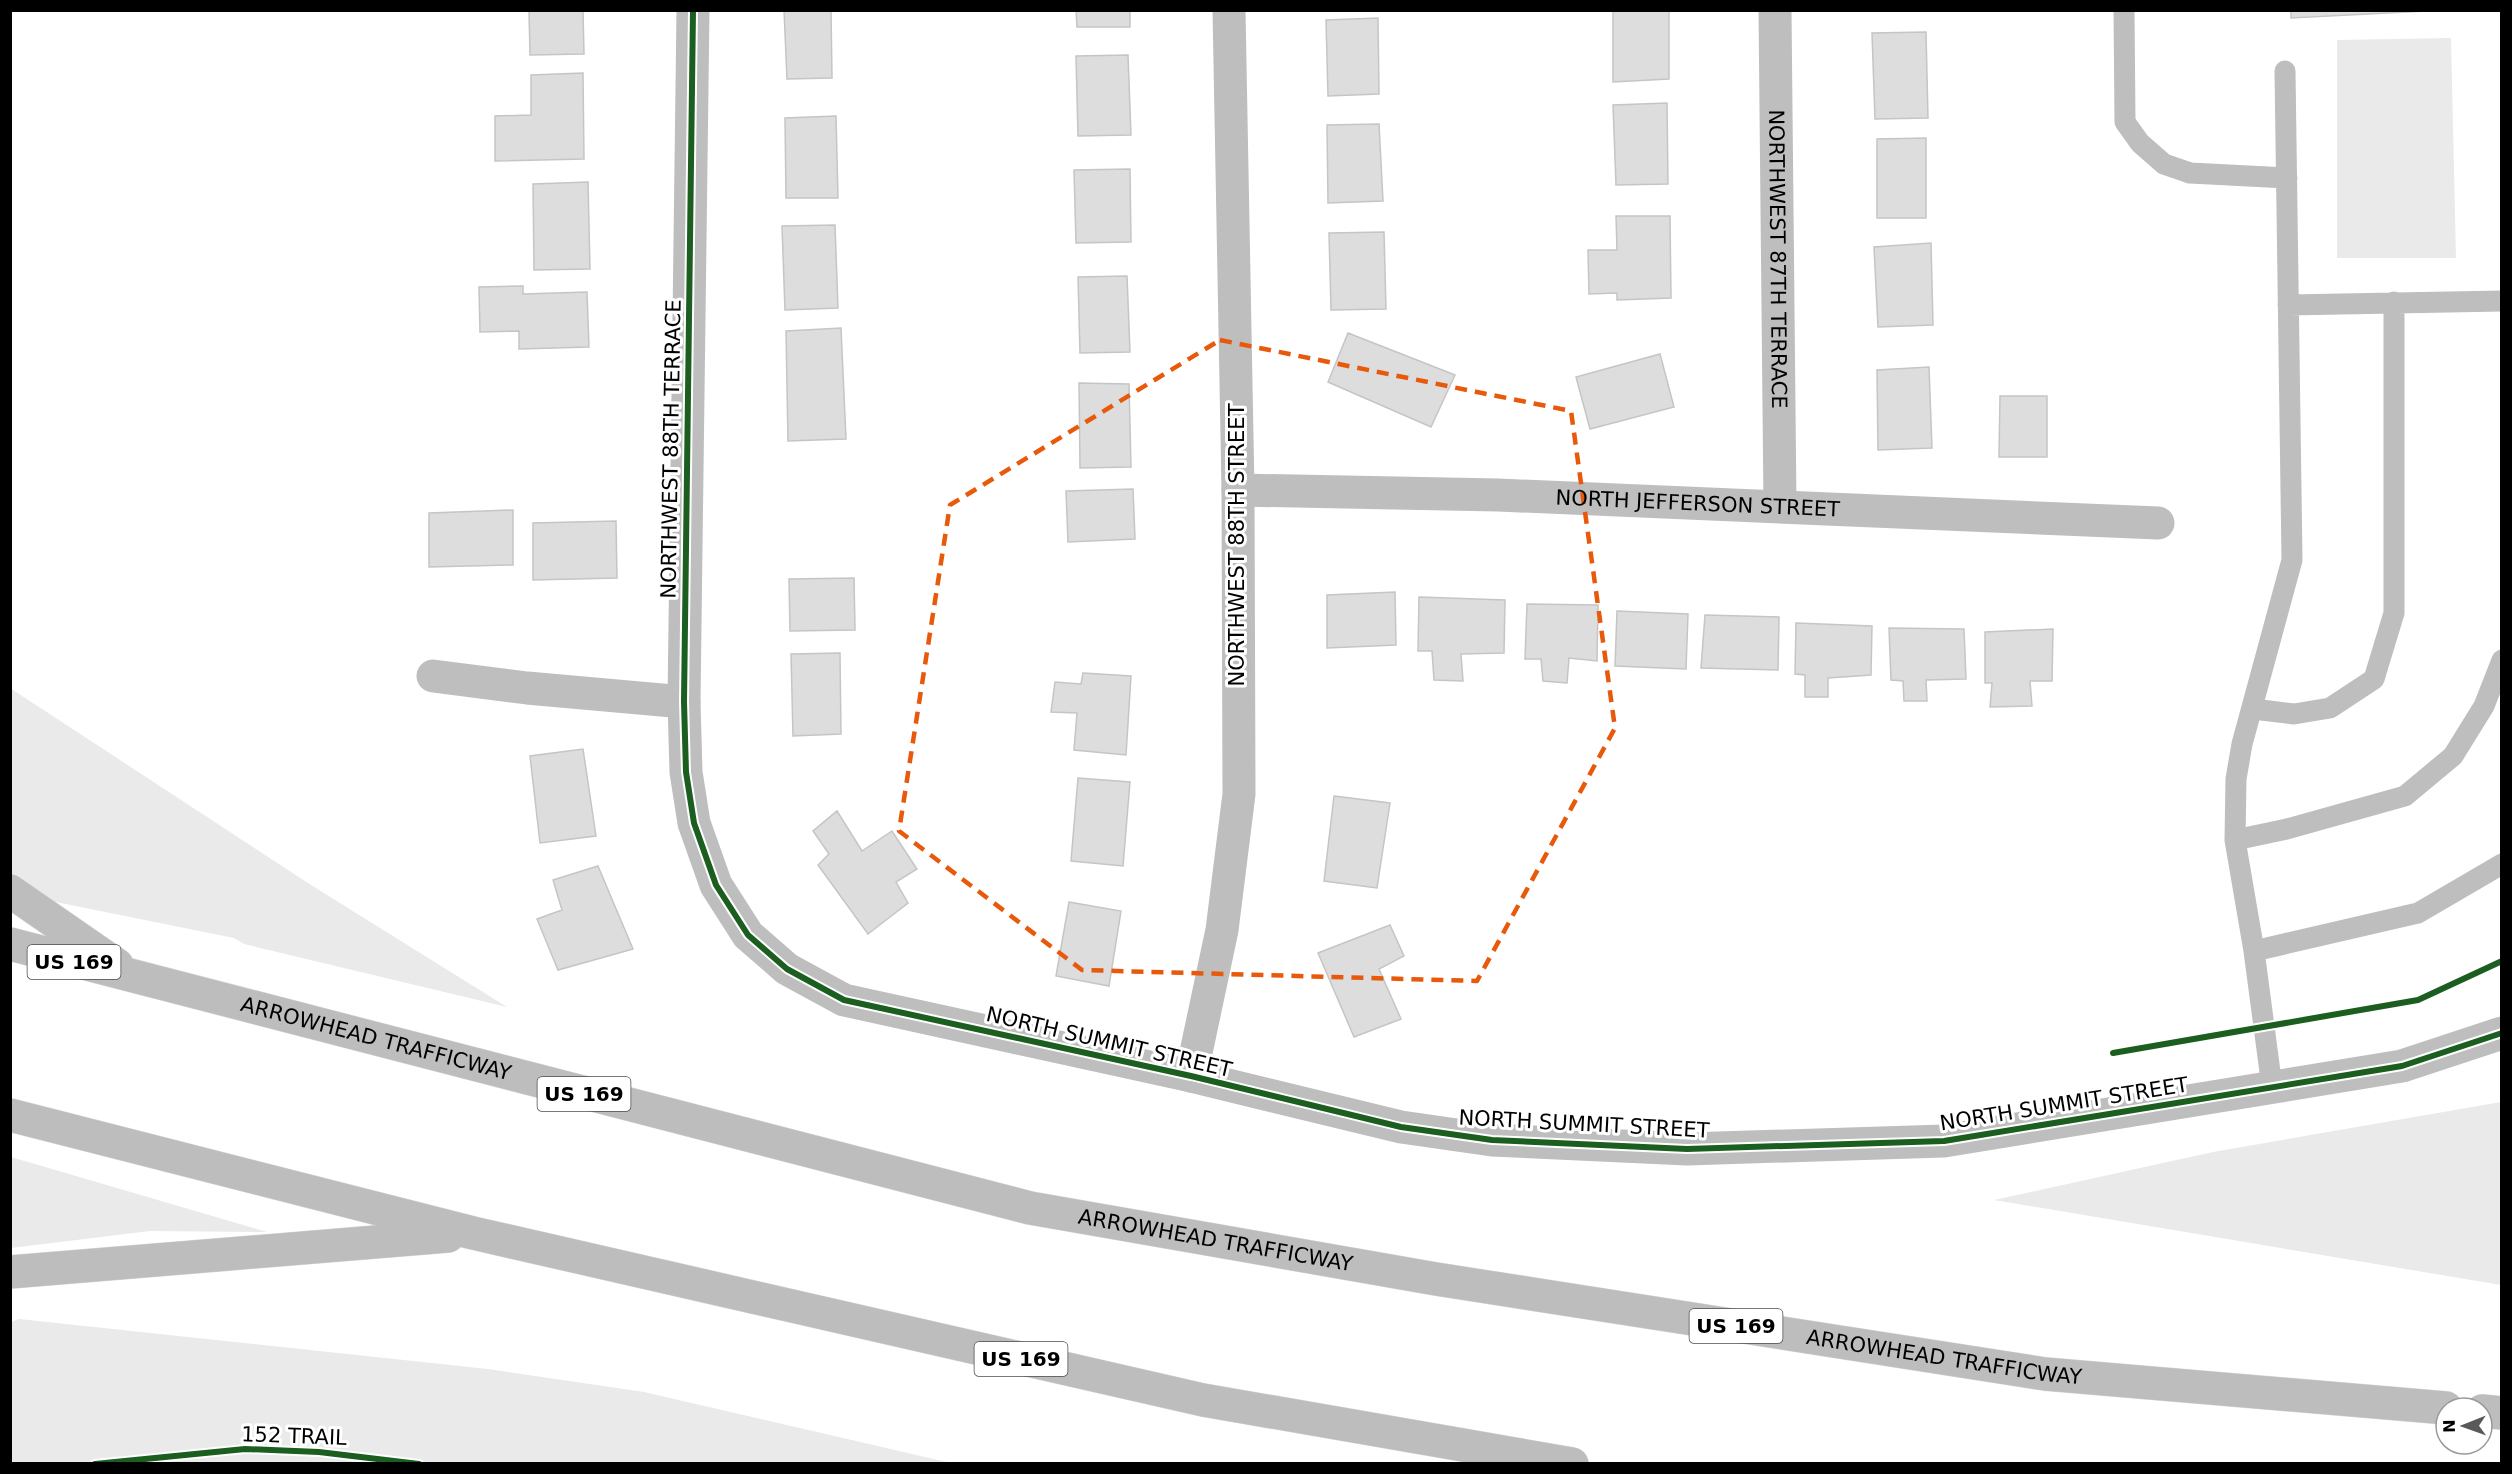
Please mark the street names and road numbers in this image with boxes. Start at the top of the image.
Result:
street label: NORTHWEST 87TH TERRACE [1764,109,1791,409]
street label: NORTHWEST 88TH TERRACE [656,299,686,599]
street label: NORTHWEST 88TH STREET [1225,403,1249,686]
street label: NORTH JEFFERSON STREET [1555,485,1841,522]
road number: US 169 [28,945,121,979]
street label: ARROWHEAD TRAFFICWAY [238,992,514,1085]
street label: NORTH SUMMIT STREET [984,1002,1234,1082]
street label: NORTH SUMMIT STREET [1938,1072,2190,1136]
road number: US 169 [538,1077,630,1111]
street label: NORTH SUMMIT STREET [1458,1105,1710,1143]
street label: ARROWHEAD TRAFFICWAY [1076,1205,1355,1276]
road number: US 169 [1690,1309,1782,1343]
street label: ARROWHEAD TRAFFICWAY [1805,1325,2083,1389]
road number: US 169 [974,1342,1068,1376]
street label: 152 TRAIL [241,1422,347,1450]

